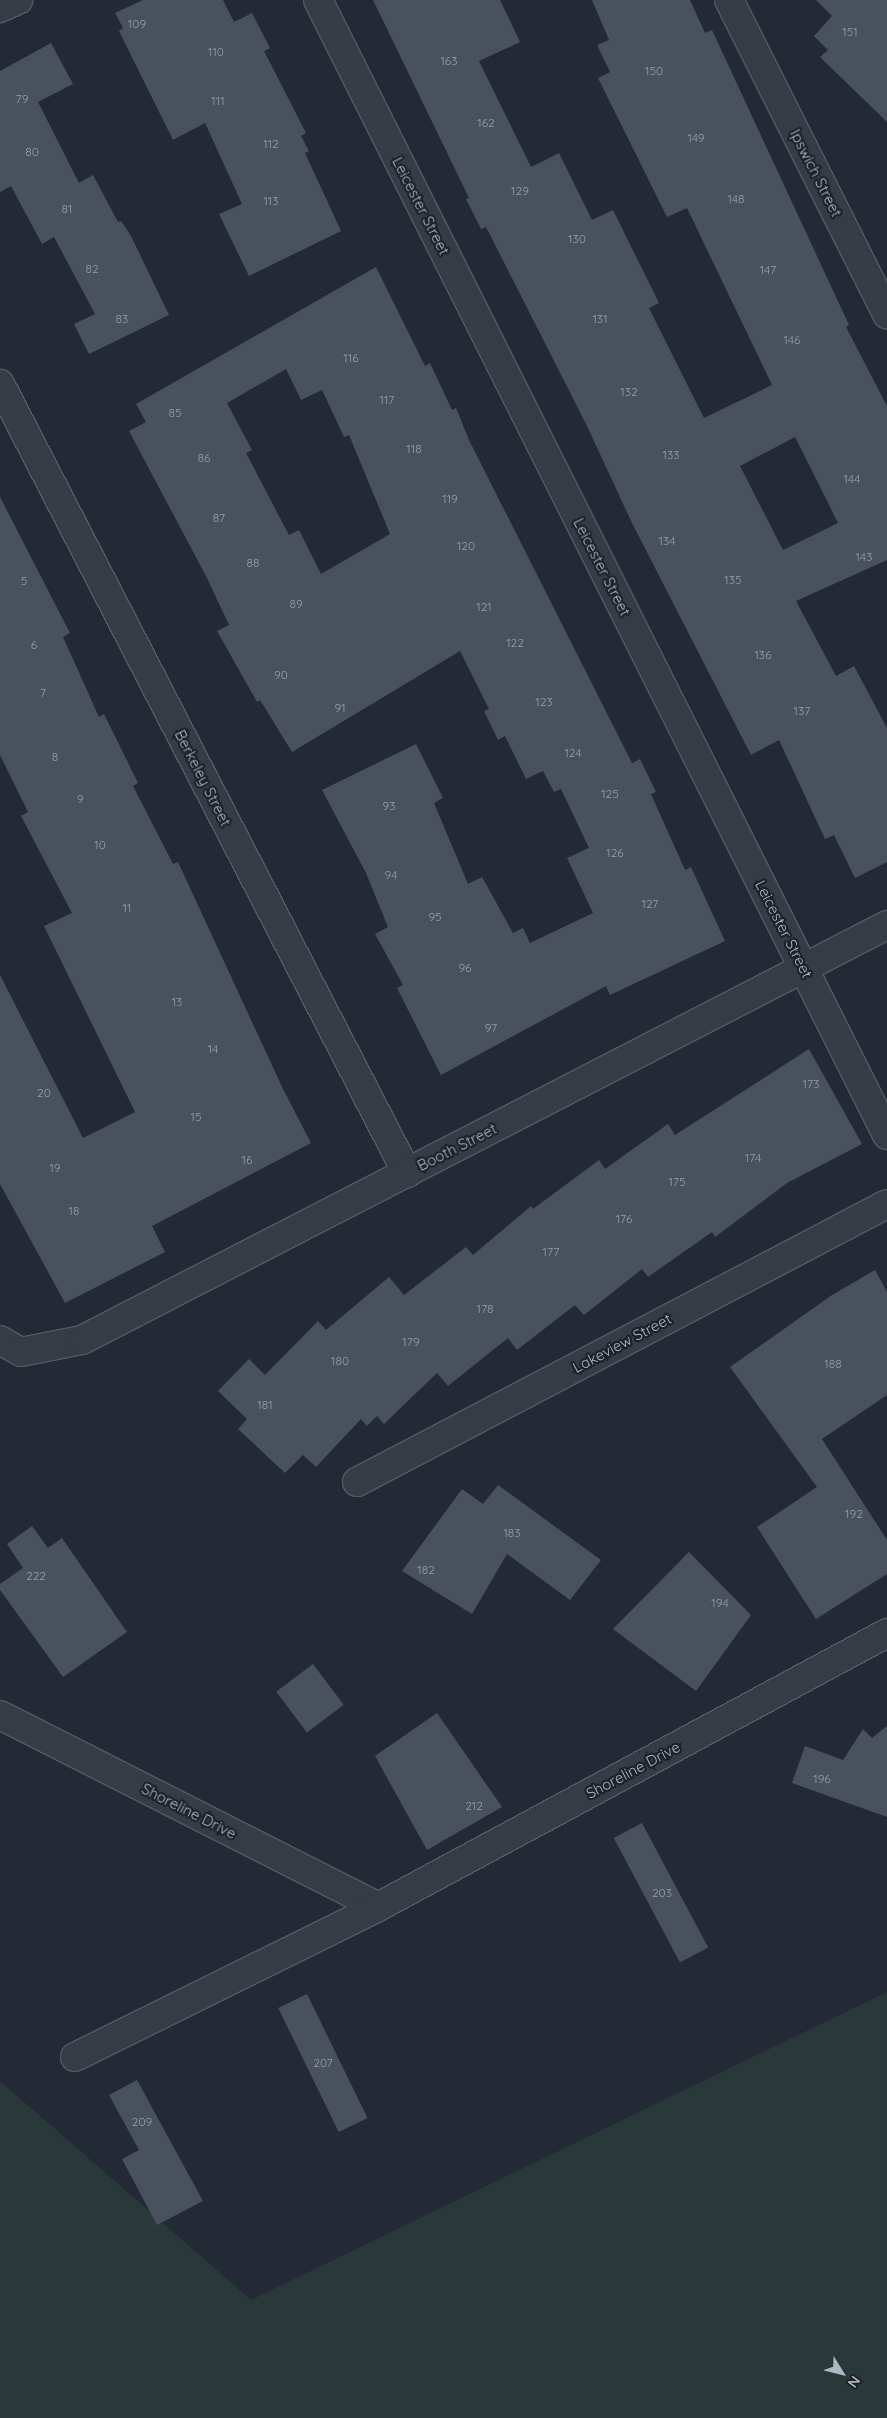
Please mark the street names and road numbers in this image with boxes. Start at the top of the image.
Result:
street label: Ipswich Street [786,126,846,220]
street label: Leicester Street [389,154,453,258]
street label: Leicester Street [570,515,634,619]
street label: Berkeley Street [171,727,235,829]
street label: Leicester Street [752,877,816,981]
street label: Booth Street [414,1119,500,1175]
street label: Lakeview Street [570,1309,674,1377]
street label: Shoreline Drive [583,1738,683,1802]
street label: Shoreline Drive [139,1779,239,1843]

